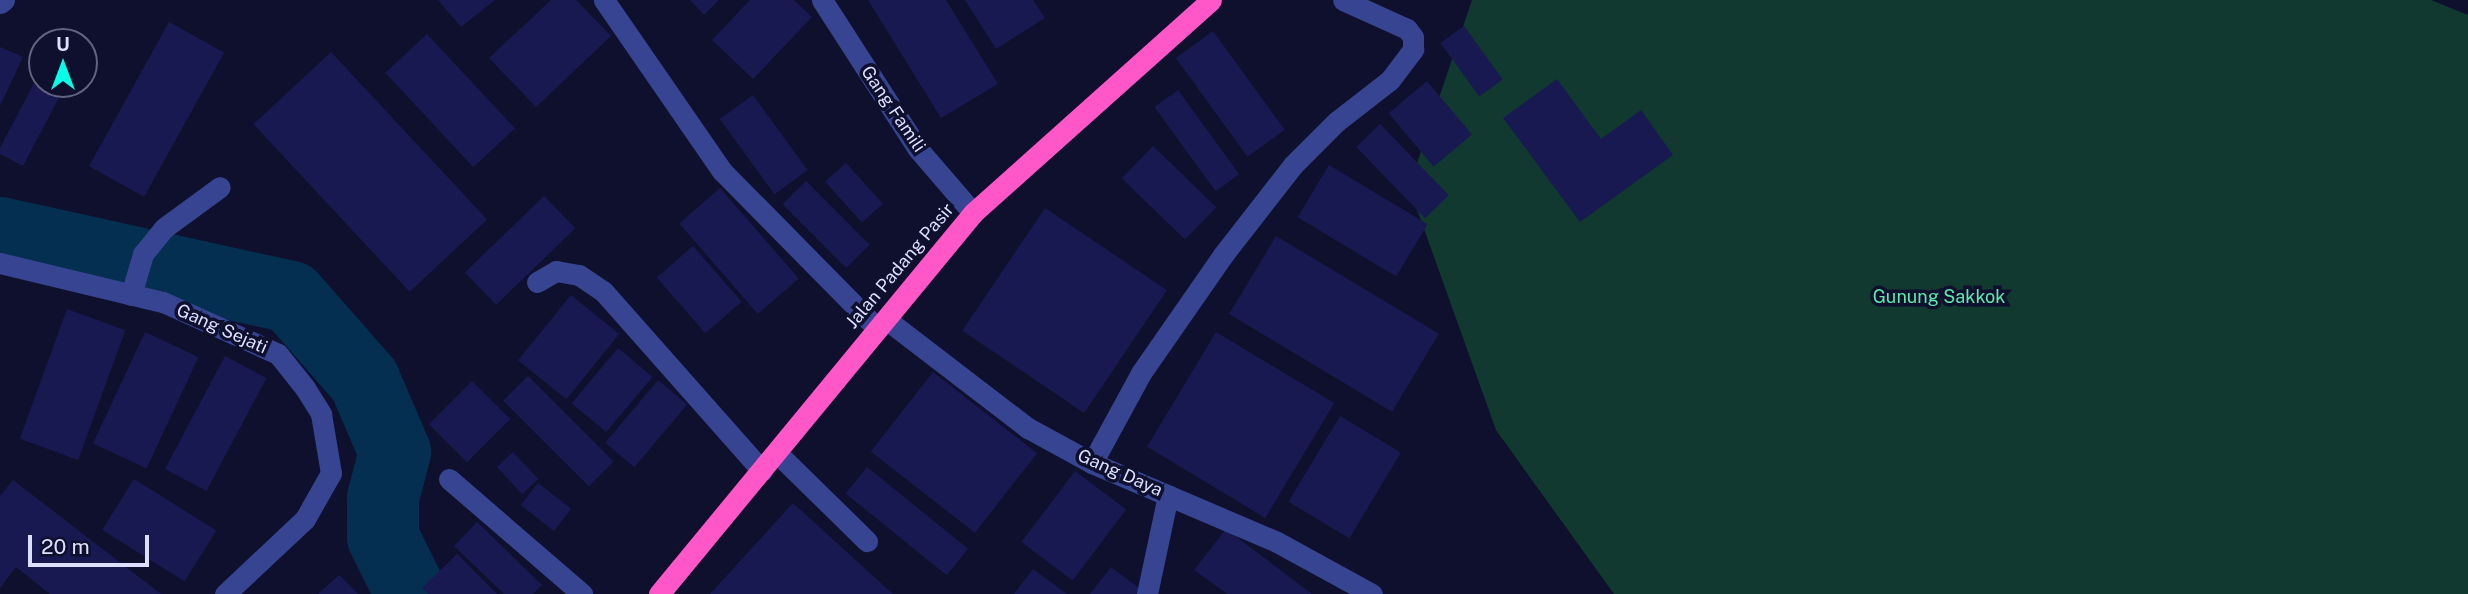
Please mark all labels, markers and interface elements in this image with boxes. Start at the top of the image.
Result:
north arrow [28,28,98,98]
text: U [56,33,70,55]
street label: Gang Famili [856,62,930,156]
street label: Jalan Padang Pasir [841,199,959,333]
park label: Gunung Sakkok [1873,286,2005,308]
street label: Gang Sejati [173,299,271,359]
street label: Gang Daya [1074,445,1166,501]
scale bar [32,520,152,564]
text: 20 m [41,534,90,559]

